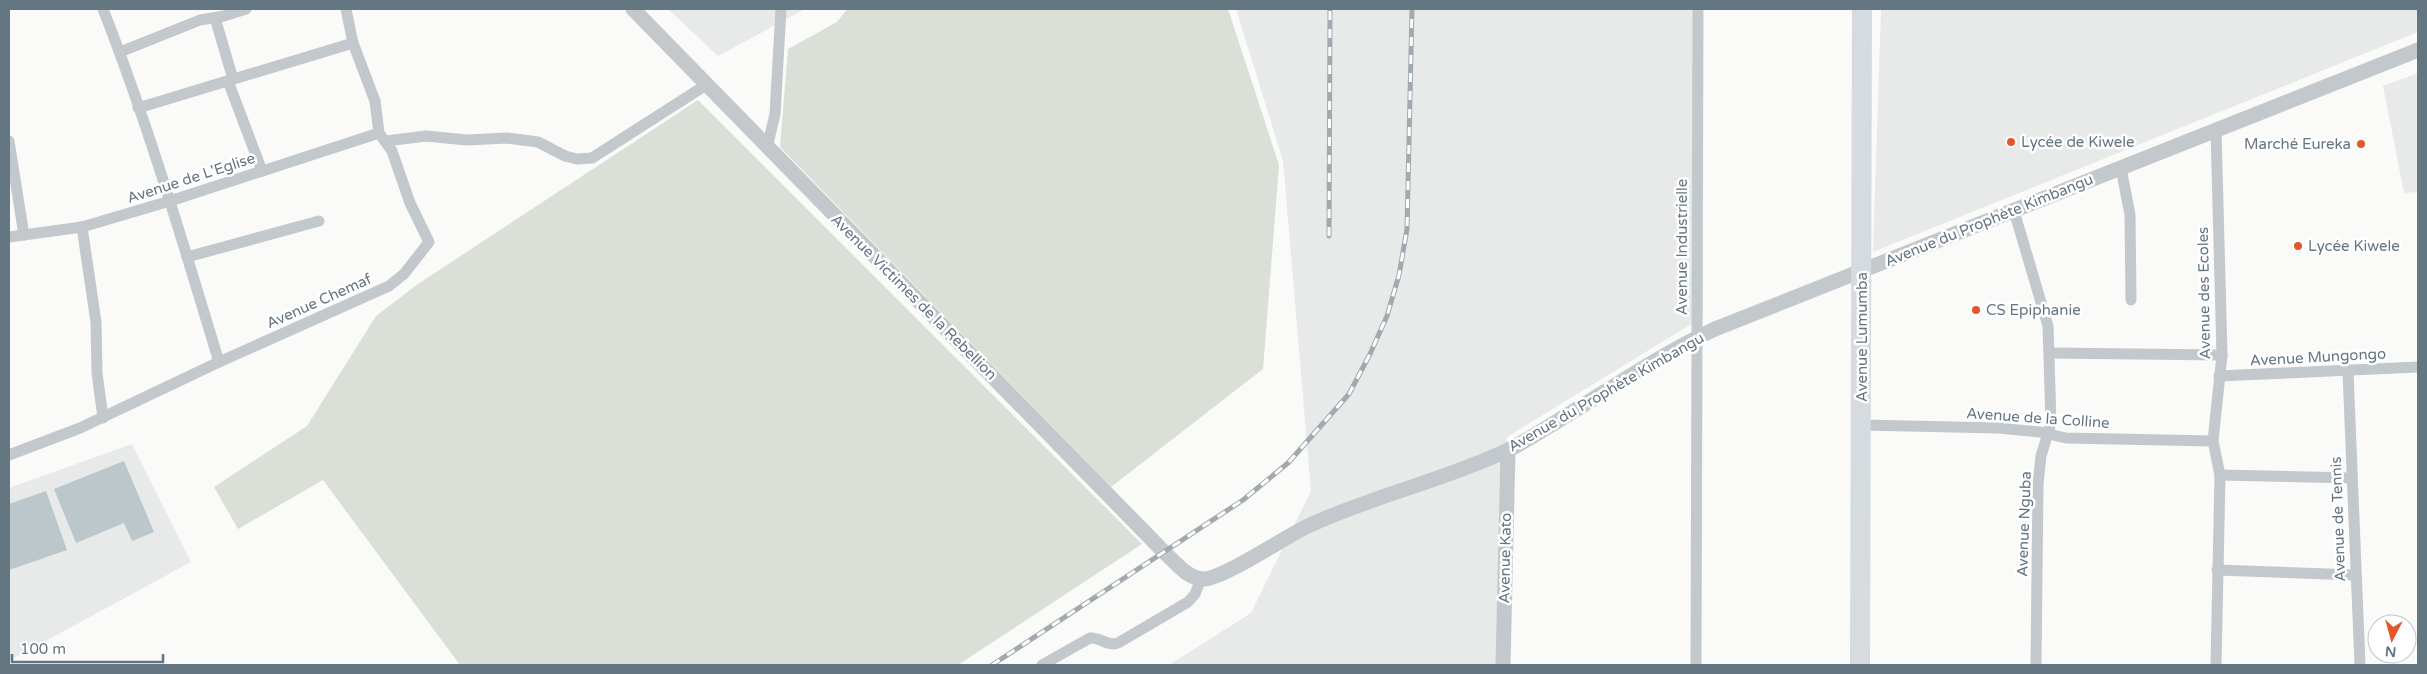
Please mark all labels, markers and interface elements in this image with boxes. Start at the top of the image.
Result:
place label: Lycée de Kiwele [2021,133,2135,151]
place label: Marché Eureka [2244,135,2351,153]
marker: Lycée de Kiwele [2005,136,2017,148]
marker: Marché Eureka [2355,138,2367,150]
street label: Avenue de L'Eglise [125,149,257,207]
street label: Avenue du Prophète Kimbangu [1882,170,2096,270]
street label: Avenue Industrielle [1673,179,1691,315]
street label: Avenue Victimes de la Rebellion [827,210,1001,384]
street label: Avenue des Ecoles [2194,227,2214,359]
place label: Lycée Kiwele [2308,237,2400,255]
marker: Lycée Kiwele [2292,240,2304,252]
street label: Avenue Chemaf [264,270,375,332]
street label: Avenue Lumumba [1853,272,1871,402]
place label: CS Epiphanie [1986,301,2081,319]
marker: CS Epiphanie [1970,304,1982,316]
street label: Avenue du Prophète Kimbangu [1505,328,1707,456]
street label: Avenue Mungongo [2249,344,2387,370]
street label: Avenue de la Colline [1966,404,2110,432]
street label: Avenue de Tennis [2327,456,2349,582]
street label: Avenue Nguba [2013,471,2035,577]
street label: Avenue Kato [1495,513,1515,603]
north arrow [2367,614,2417,664]
scale bar [12,632,164,664]
text: 100 m [20,640,66,658]
text: N [2384,642,2397,660]

